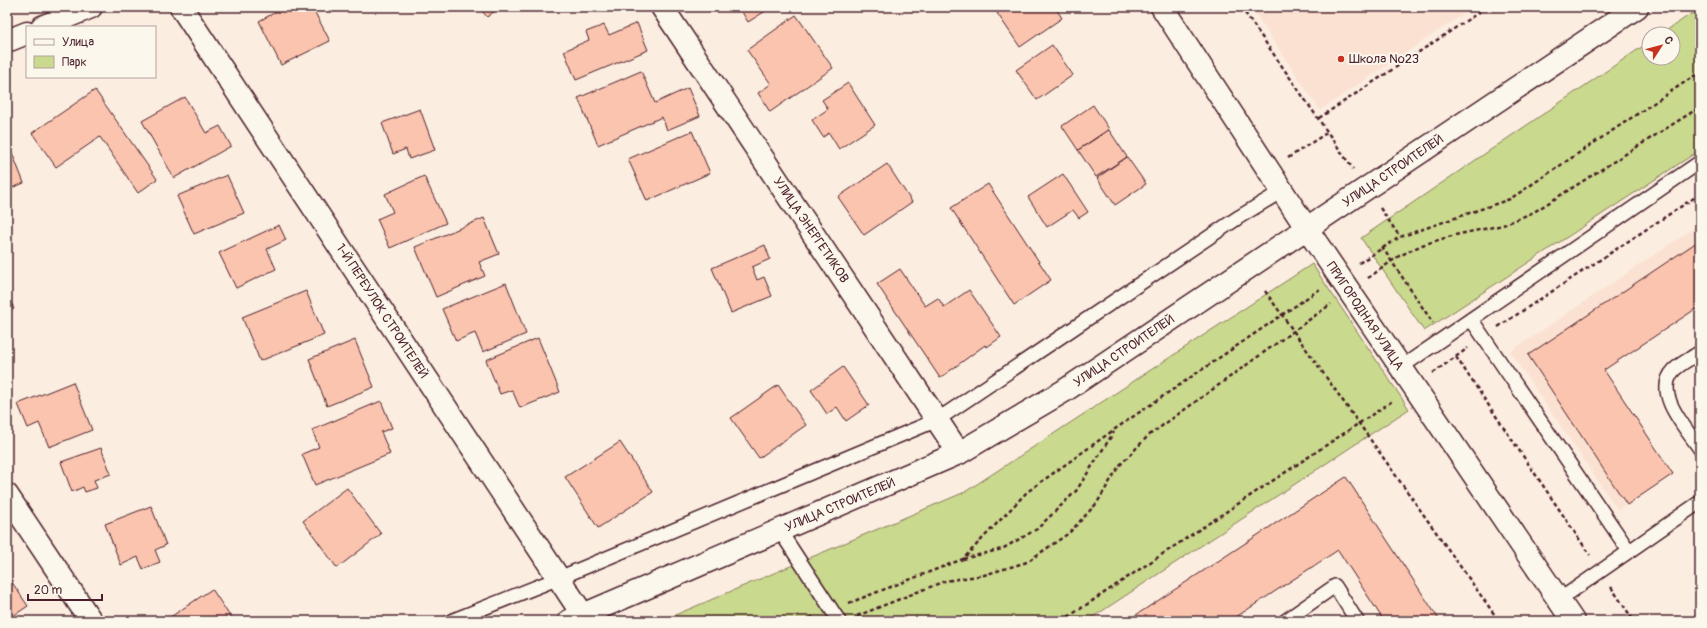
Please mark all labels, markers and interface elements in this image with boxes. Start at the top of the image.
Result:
legend [26,26,156,78]
north arrow [1641,26,1681,66]
text: С [1661,34,1676,47]
text: Улица [62,35,94,50]
place label: Школа №23 [1349,51,1419,67]
marker: Школа №23 [1336,54,1346,64]
text: Парк [62,55,87,70]
street label: УЛИЦА СТРОИТЕЛЕЙ [1340,131,1447,211]
street label: УЛИЦА ЭНЕРГЕТИКОВ [770,174,852,286]
street label: 1-Й ПЕРЕУЛОК СТРОИТЕЛЕЙ [332,241,432,381]
street label: ПРИГОРОДНАЯ УЛИЦА [1323,259,1407,374]
street label: УЛИЦА СТРОИТЕЛЕЙ [1071,311,1178,391]
street label: УЛИЦА СТРОИТЕЛЕЙ [783,475,898,535]
scale bar [28,576,102,602]
text: 20 m [34,583,63,598]

